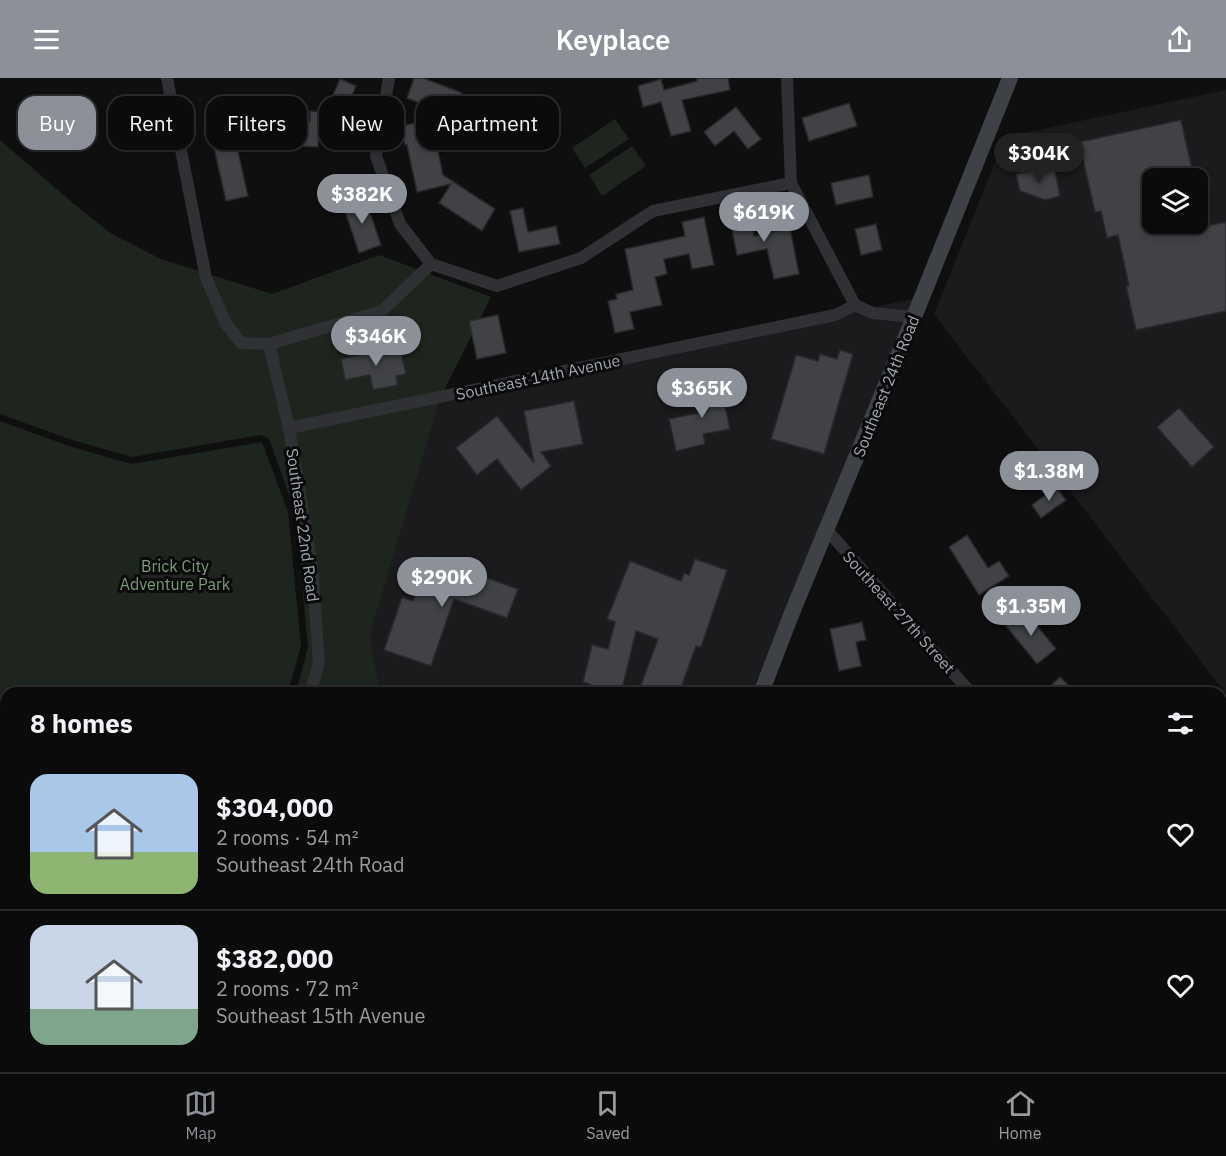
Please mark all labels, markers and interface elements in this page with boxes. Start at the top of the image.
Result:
text: Keyplace [556,22,670,57]
icon: menu [30,23,63,56]
icon: share [1163,23,1196,56]
chip: Buy [18,96,96,150]
chip: Rent [108,96,194,150]
chip: Filters [206,96,307,150]
chip: New [319,96,404,150]
chip: Apartment [416,96,559,150]
pin: $304K [997,133,1081,184]
text: $304K [1008,139,1070,166]
map controls [1142,168,1208,234]
button: layers [1142,168,1208,234]
pin: $382K [320,174,404,225]
text: $382K [331,180,393,207]
pin: $619K [722,192,806,243]
text: $619K [733,198,795,225]
street label: Southeast 24th Road [848,312,924,460]
pin: $346K [334,316,418,367]
text: $346K [345,322,407,349]
street label: Southeast 14th Avenue [454,350,622,404]
pin: $365K [660,368,744,419]
text: $365K [671,374,733,401]
street label: Southeast 22nd Road [282,447,324,603]
pin: $1.38M [1000,451,1098,502]
text: $1.38M [1014,457,1084,484]
street label: Southeast 27th Street [839,547,959,677]
park label: Brick City Adventure Park [120,556,231,594]
pin: $290K [400,557,484,608]
text: $290K [411,563,473,590]
pin: $1.35M [982,586,1080,637]
text: $1.35M [996,592,1066,619]
text: 8 homes [30,706,133,740]
icon: filters [1164,707,1197,740]
text: $304,000 [216,790,333,824]
icon: home [78,798,150,870]
icon: heart [1164,818,1197,851]
text: 2 rooms · 54 m² [216,824,359,851]
text: Southeast 24th Road [216,851,405,878]
text: $382,000 [216,941,333,975]
icon: home [78,949,150,1021]
icon: heart [1164,969,1197,1002]
text: 2 rooms · 72 m² [216,975,359,1002]
text: Southeast 15th Avenue [216,1002,425,1029]
tab: Map [184,1087,217,1143]
tab: Saved [586,1087,630,1143]
tab: Home [999,1087,1042,1143]

